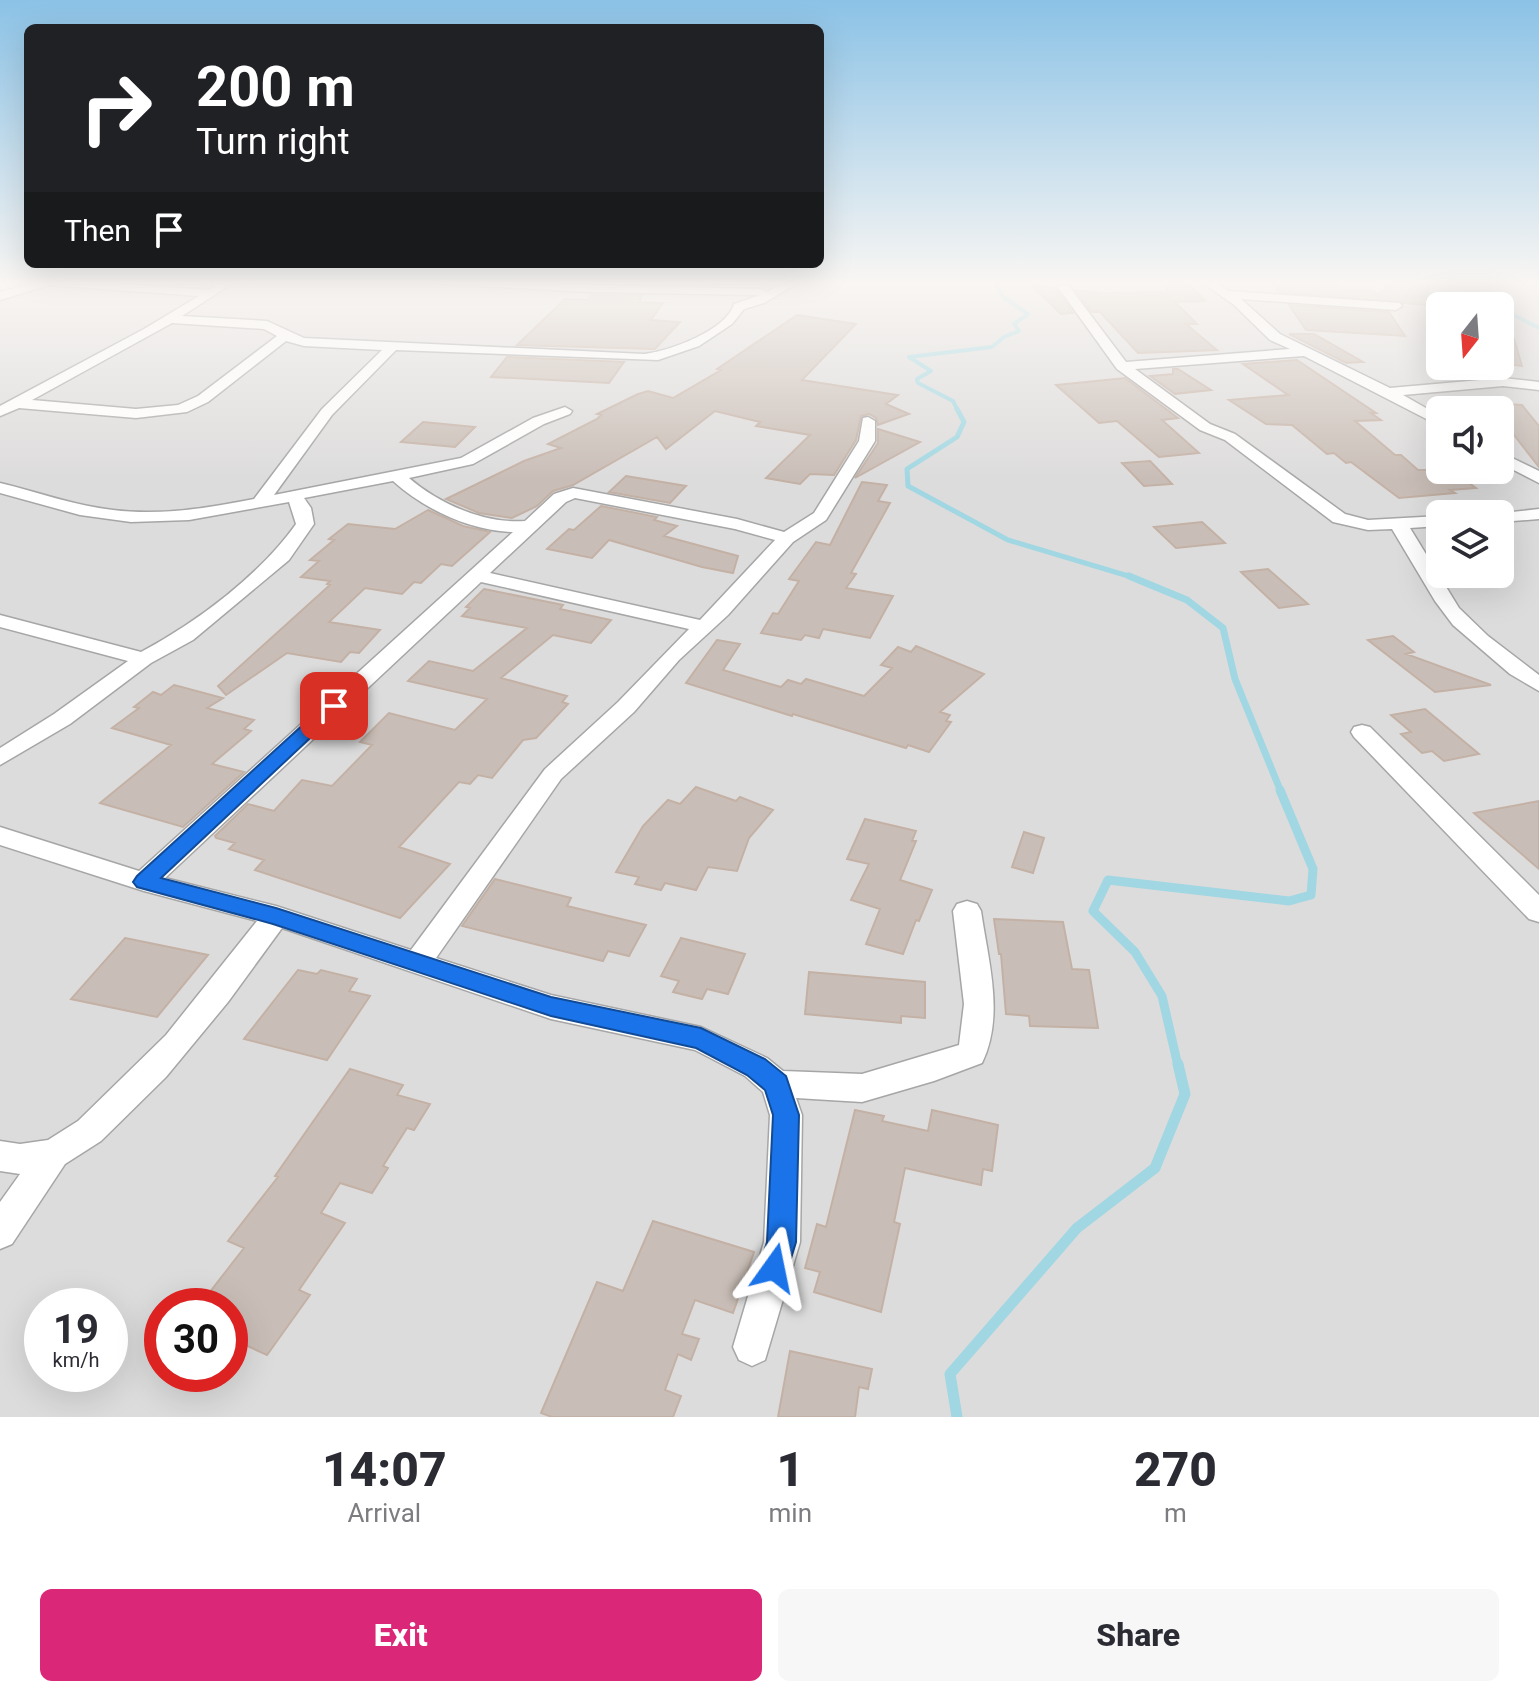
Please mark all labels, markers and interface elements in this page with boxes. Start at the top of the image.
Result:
text: 200 m [196,54,355,120]
icon: right [64,56,168,160]
text: Turn right [196,121,349,163]
icon: arrive [147,208,191,252]
text: Then [64,213,131,248]
north arrow [1426,292,1514,380]
map controls [1426,292,1514,588]
button: sound [1426,396,1514,484]
button: layers [1426,500,1514,588]
pin [300,672,368,740]
icon: arrive [312,684,356,728]
position arrow [732,1226,816,1310]
speed limit sign: 30 [144,1288,248,1392]
text: 19 [53,1306,99,1353]
text: km/h [53,1348,99,1372]
text: 14:07 [322,1441,447,1498]
text: 1 [776,1441,804,1498]
text: 270 [1134,1441,1217,1498]
text: Arrival [347,1498,421,1528]
text: min [769,1498,812,1528]
text: m [1164,1498,1187,1528]
button: Exit [40,1589,762,1681]
button: Share [778,1589,1499,1681]

